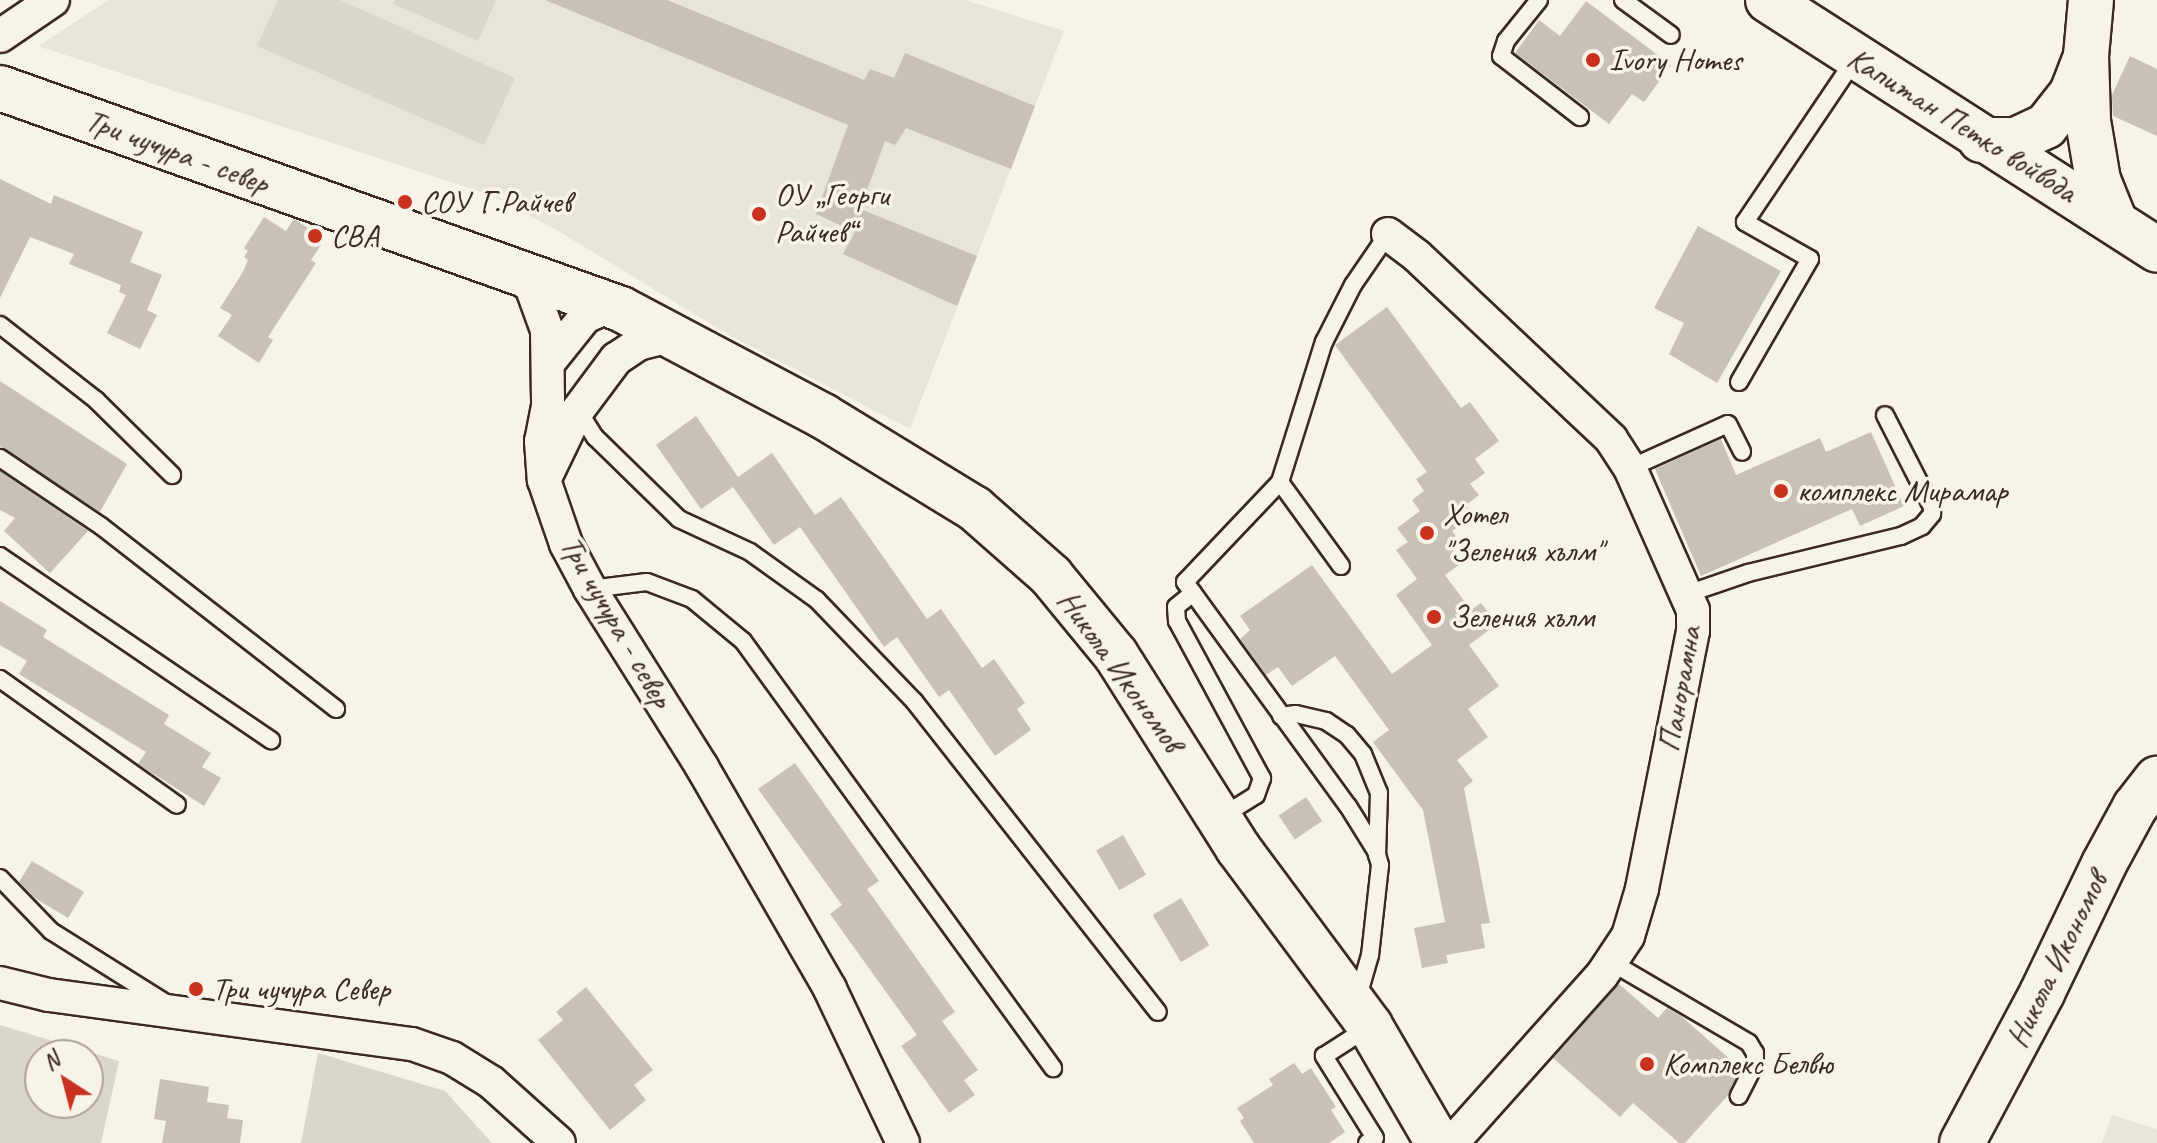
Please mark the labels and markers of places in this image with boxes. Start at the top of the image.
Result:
place label: Ivory Homes [1609,41,1742,79]
marker: Ivory Homes [1584,51,1602,69]
place label: ОУ „Георги Райчев“ [775,177,889,252]
place label: СОУ Г.Райчев [421,183,569,221]
marker: СОУ Г.Райчев [396,193,414,211]
marker: ОУ „Георги Райчев“ [750,205,768,223]
place label: CBA [331,217,379,255]
marker: CBA [306,227,324,245]
place label: комплекс Мирамар [1797,472,2007,510]
marker: комплекс Мирамар [1772,482,1790,500]
place label: Хотел "Зеления хълм" [1443,496,1602,571]
marker: Хотел "Зеления хълм" [1418,524,1436,542]
place label: Зеления хълм [1450,598,1594,636]
marker: Зеления хълм [1425,608,1443,626]
place label: Три чучура Север [212,970,390,1008]
marker: Три чучура Север [187,980,205,998]
place label: Комплекс Белвю [1663,1045,1833,1083]
marker: Комплекс Белвю [1638,1055,1656,1073]

